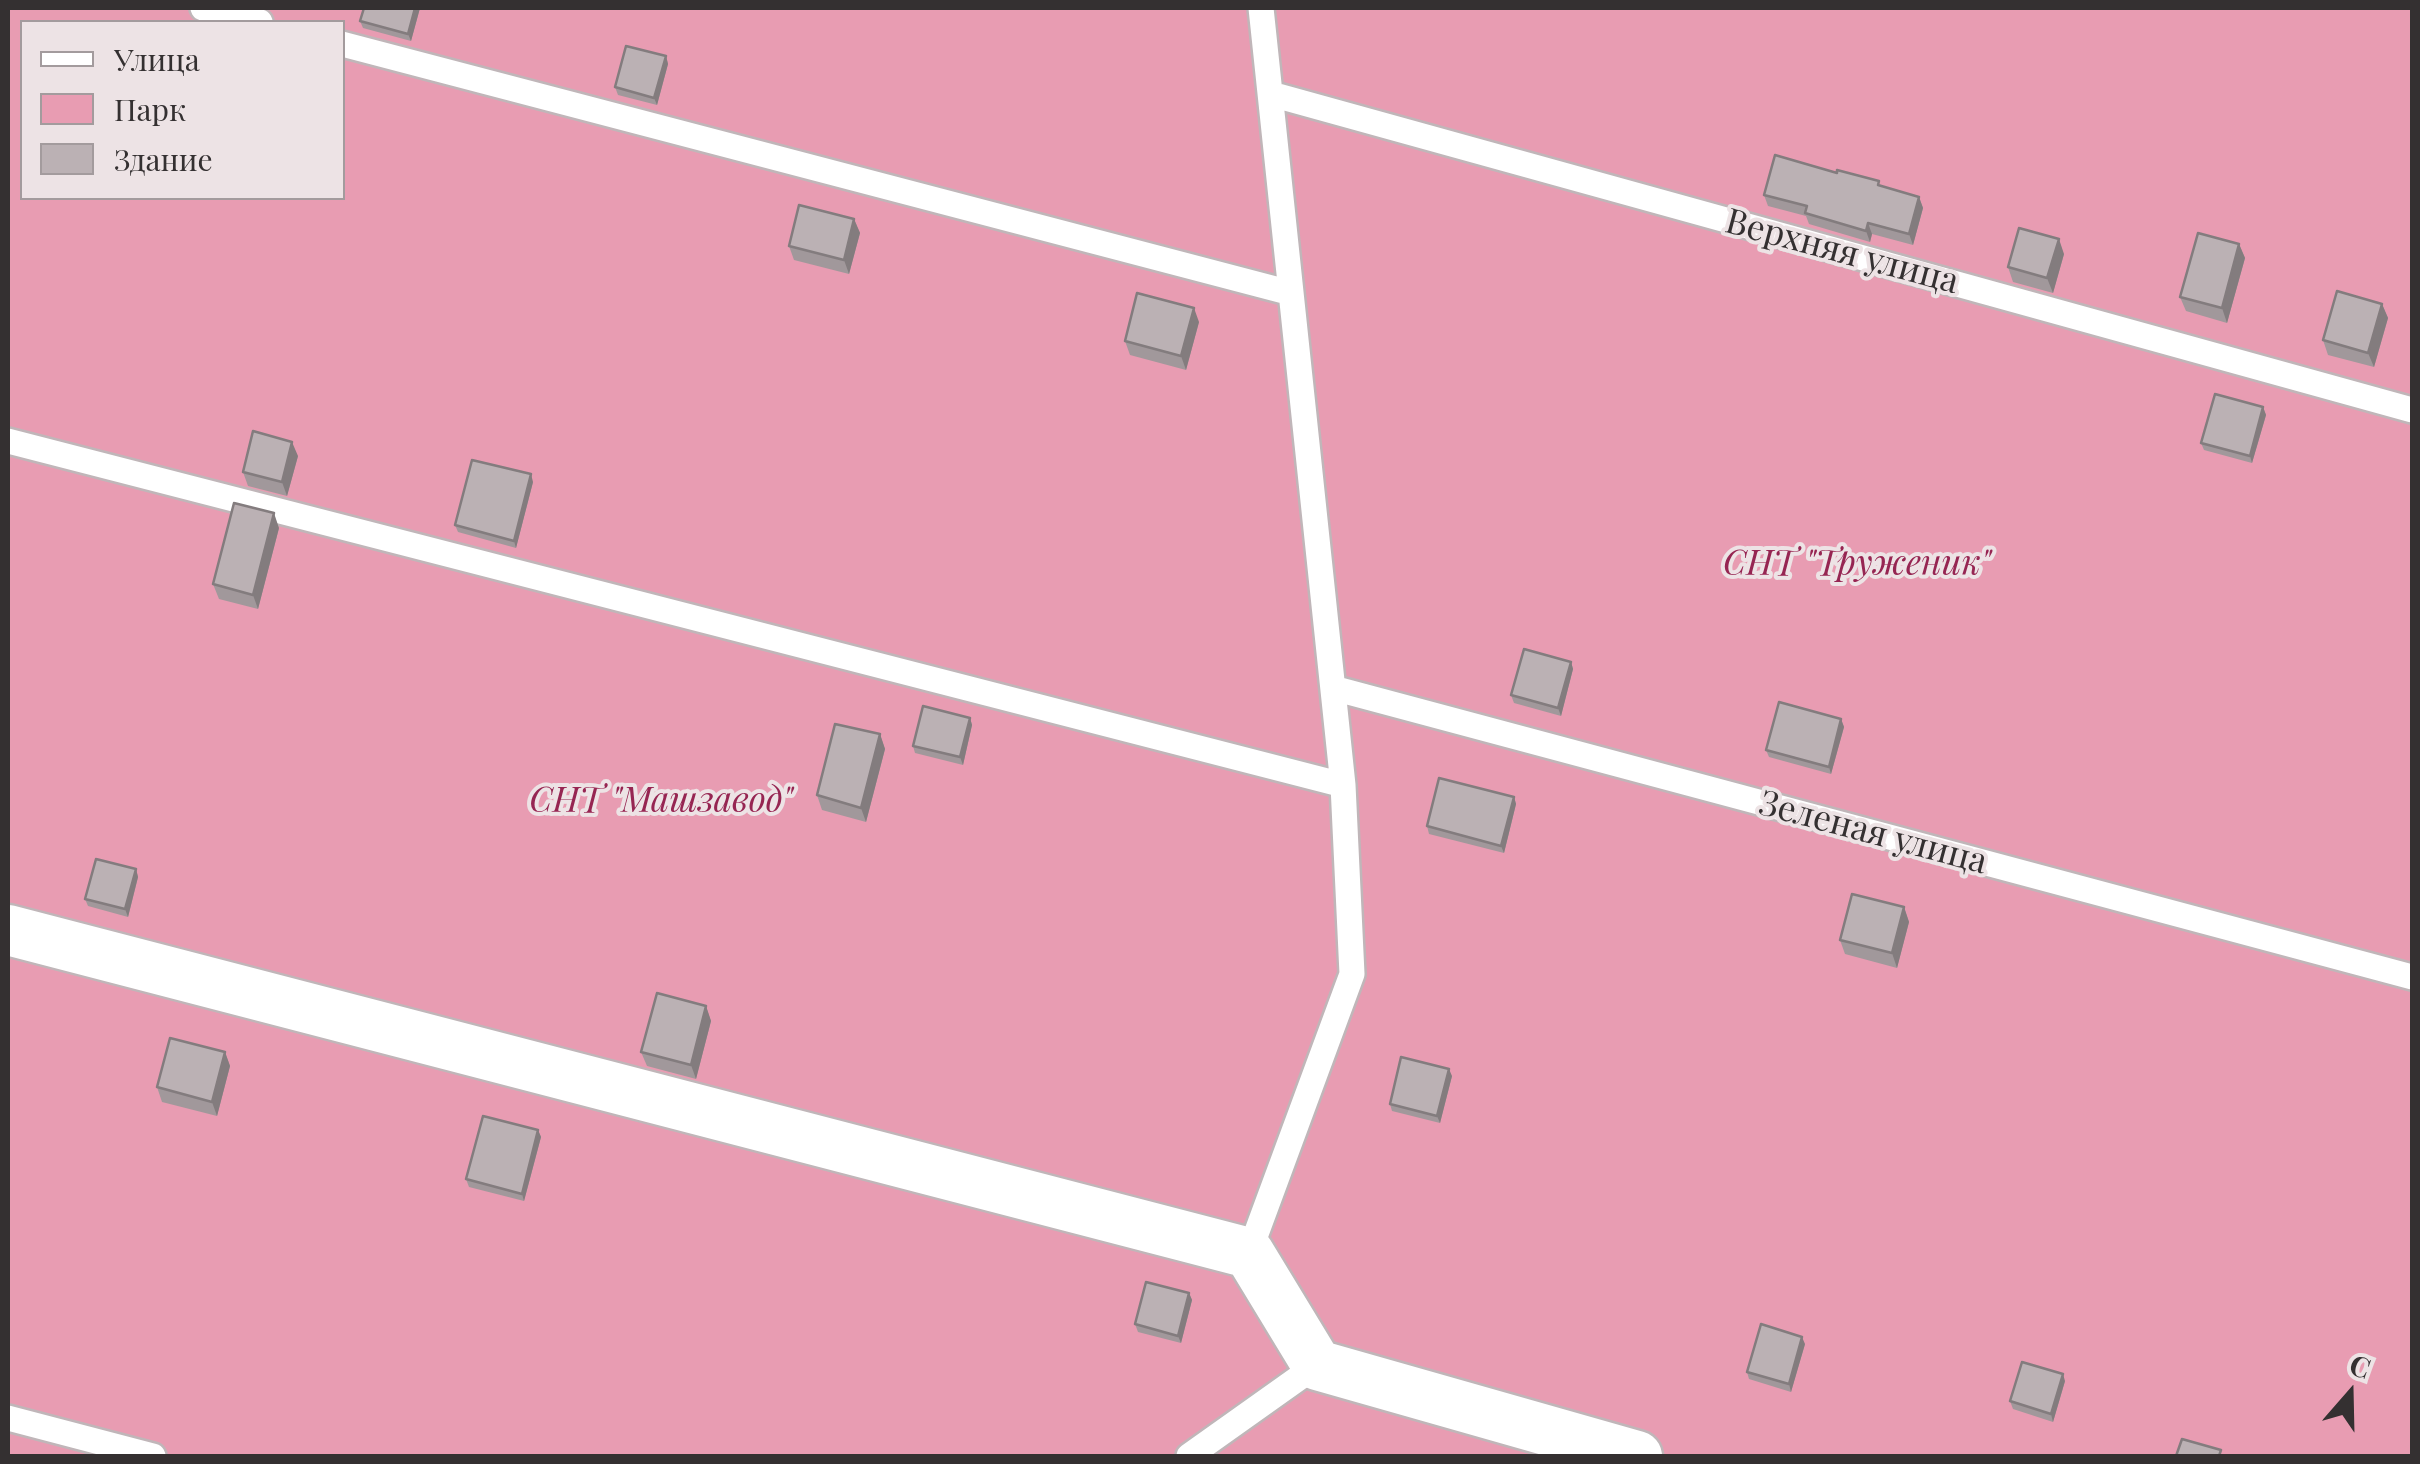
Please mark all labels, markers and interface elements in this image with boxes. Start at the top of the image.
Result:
legend [20,20,345,200]
text: Улица [114,39,200,79]
text: Парк [114,89,186,129]
text: Здание [114,139,213,179]
street label: Верхняя улица [1721,201,1963,303]
park label: СНТ "Труженик" [1723,543,1991,585]
park label: СНТ "Машзавод" [529,780,793,822]
street label: Зеленая улица [1754,782,1992,884]
north arrow [2300,1344,2400,1444]
text: С [2345,1345,2376,1386]

